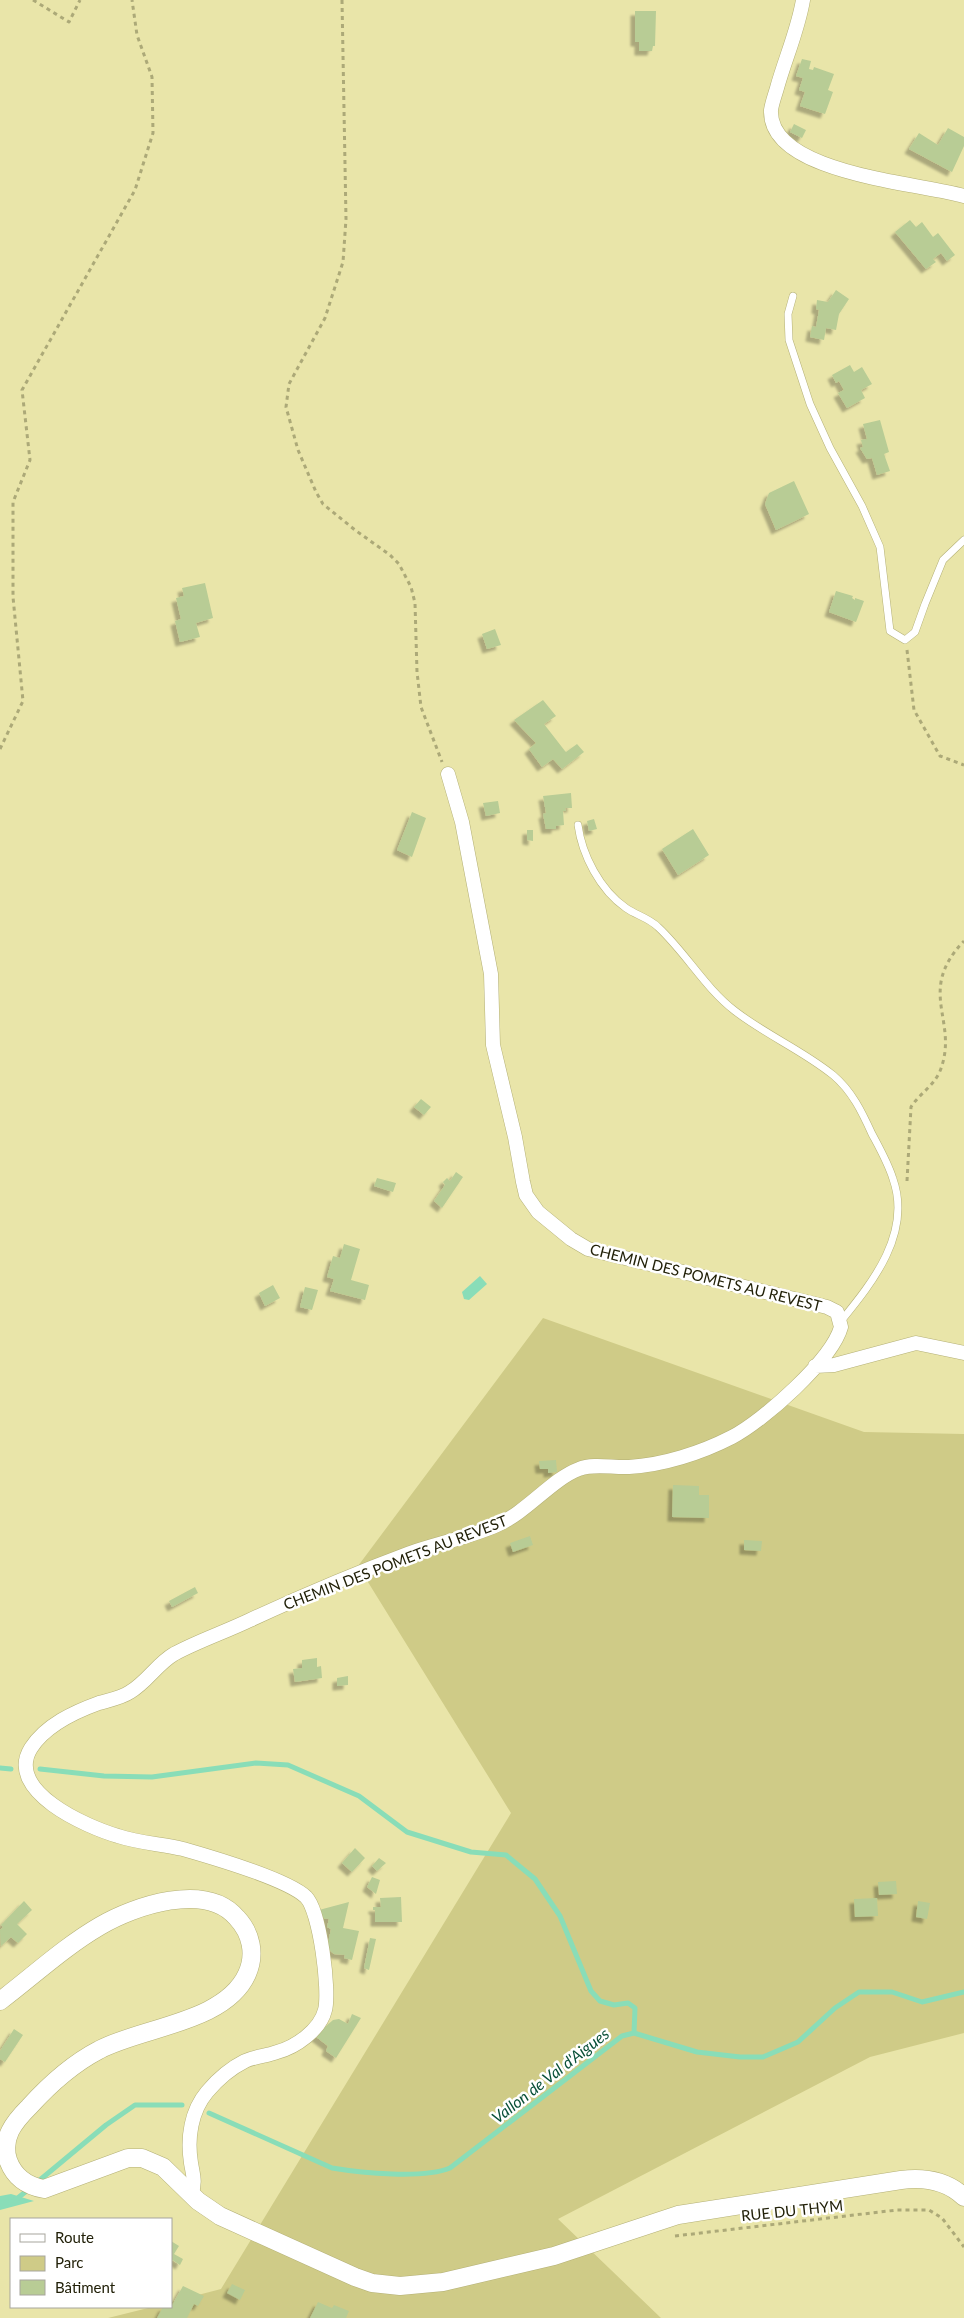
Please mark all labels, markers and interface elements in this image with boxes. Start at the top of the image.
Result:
street label: CHEMIN DES POMETS AU REVEST [588,1239,824,1315]
street label: CHEMIN DES POMETS AU REVEST [281,1511,510,1613]
water label: Vallon de Val d'Aigues [488,2023,613,2127]
street label: RUE DU THYM [740,2196,844,2224]
legend [10,2218,172,2308]
text: Route [55,2228,94,2246]
text: Parc [55,2253,84,2271]
text: Bâtiment [55,2278,116,2296]

